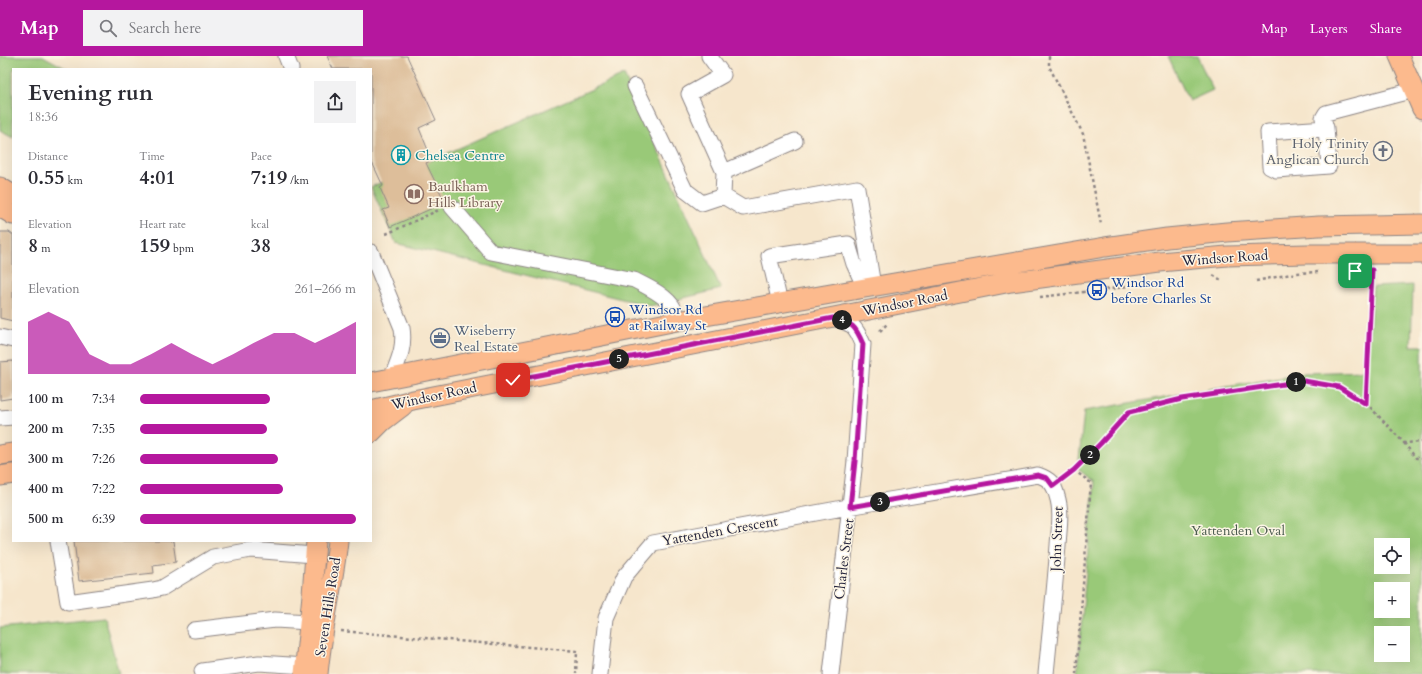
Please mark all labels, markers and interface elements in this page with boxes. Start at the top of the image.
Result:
search box [83,10,363,46]
text: Map [20,15,59,41]
icon: search [97,17,119,39]
text: Search here [129,18,201,38]
text: Map [1261,19,1288,38]
text: Layers [1310,19,1348,38]
text: Share [1370,19,1402,38]
text: Evening run [28,78,153,108]
button: share [314,81,356,123]
text: 18:36 [28,108,58,126]
place label: Holy Trinity Anglican Church [1266,134,1370,169]
church icon: Holy Trinity Anglican Church [1372,140,1394,162]
building icon: Chelsea Centre [390,144,412,166]
place label: Chelsea Centre [415,146,505,165]
text: Distance [28,149,68,164]
text: Time [139,149,165,164]
text: Pace [251,149,272,164]
text: 0.55 [28,164,65,191]
text: 4:01 [139,164,176,191]
text: 7:19 [251,164,287,191]
text: km [65,173,83,188]
text: /km [287,173,309,188]
place label: Baulkham Hills Library [428,177,503,212]
library icon: Baulkham Hills Library [403,183,425,205]
text: Elevation [28,217,72,232]
text: Heart rate [139,217,186,232]
text: kcal [251,217,269,232]
text: 8 [28,232,38,259]
text: 159 [139,232,170,259]
text: 38 [251,232,271,259]
text: m [38,241,51,256]
text: bpm [170,241,194,256]
street label: Windsor Road [1180,245,1269,271]
pin [1338,254,1372,288]
icon: arrive [1344,260,1366,282]
place label: Windsor Rd before Charles St [1110,273,1212,308]
bus stop icon: Windsor Rd before Charles St [1086,279,1108,301]
text: Elevation [28,280,80,298]
text: 261–266 m [294,280,356,298]
street label: Windsor Road [860,285,950,321]
place label: Windsor Rd at Railway St [628,300,707,335]
bus stop icon: Windsor Rd at Railway St [604,306,626,328]
pin: 4 [832,310,852,330]
text: 4 [839,312,845,327]
place label: Wiseberry Real Estate [453,321,518,356]
office icon: Wiseberry Real Estate [429,327,451,349]
pin: 5 [609,349,629,369]
text: 5 [616,351,622,366]
pin [496,363,530,397]
icon: check [502,369,524,391]
pin: 1 [1286,372,1306,392]
text: 1 [1293,374,1299,389]
street label: Windsor Road [389,378,479,415]
text: 100 m [28,390,63,408]
text: 7:34 [92,390,115,408]
text: 200 m [28,420,63,438]
text: 7:35 [92,420,115,438]
pin: 2 [1080,445,1100,465]
text: 2 [1087,447,1093,462]
text: 300 m [28,450,63,468]
text: 7:26 [92,450,115,468]
text: 400 m [28,480,63,498]
text: 7:22 [92,480,115,498]
pin: 3 [870,492,890,512]
text: 3 [877,494,883,509]
street label: John Street [1046,505,1068,574]
text: 500 m [28,510,63,528]
text: 6:39 [92,510,115,528]
street label: Yattenden Crescent [661,511,780,551]
street label: Charles Street [830,517,858,601]
park label: Yattenden Oval [1191,521,1285,540]
map controls [1374,538,1410,662]
button: locate [1374,538,1410,574]
street label: Seven Hills Road [311,555,345,658]
button: + [1374,582,1410,618]
button: − [1374,626,1410,662]

